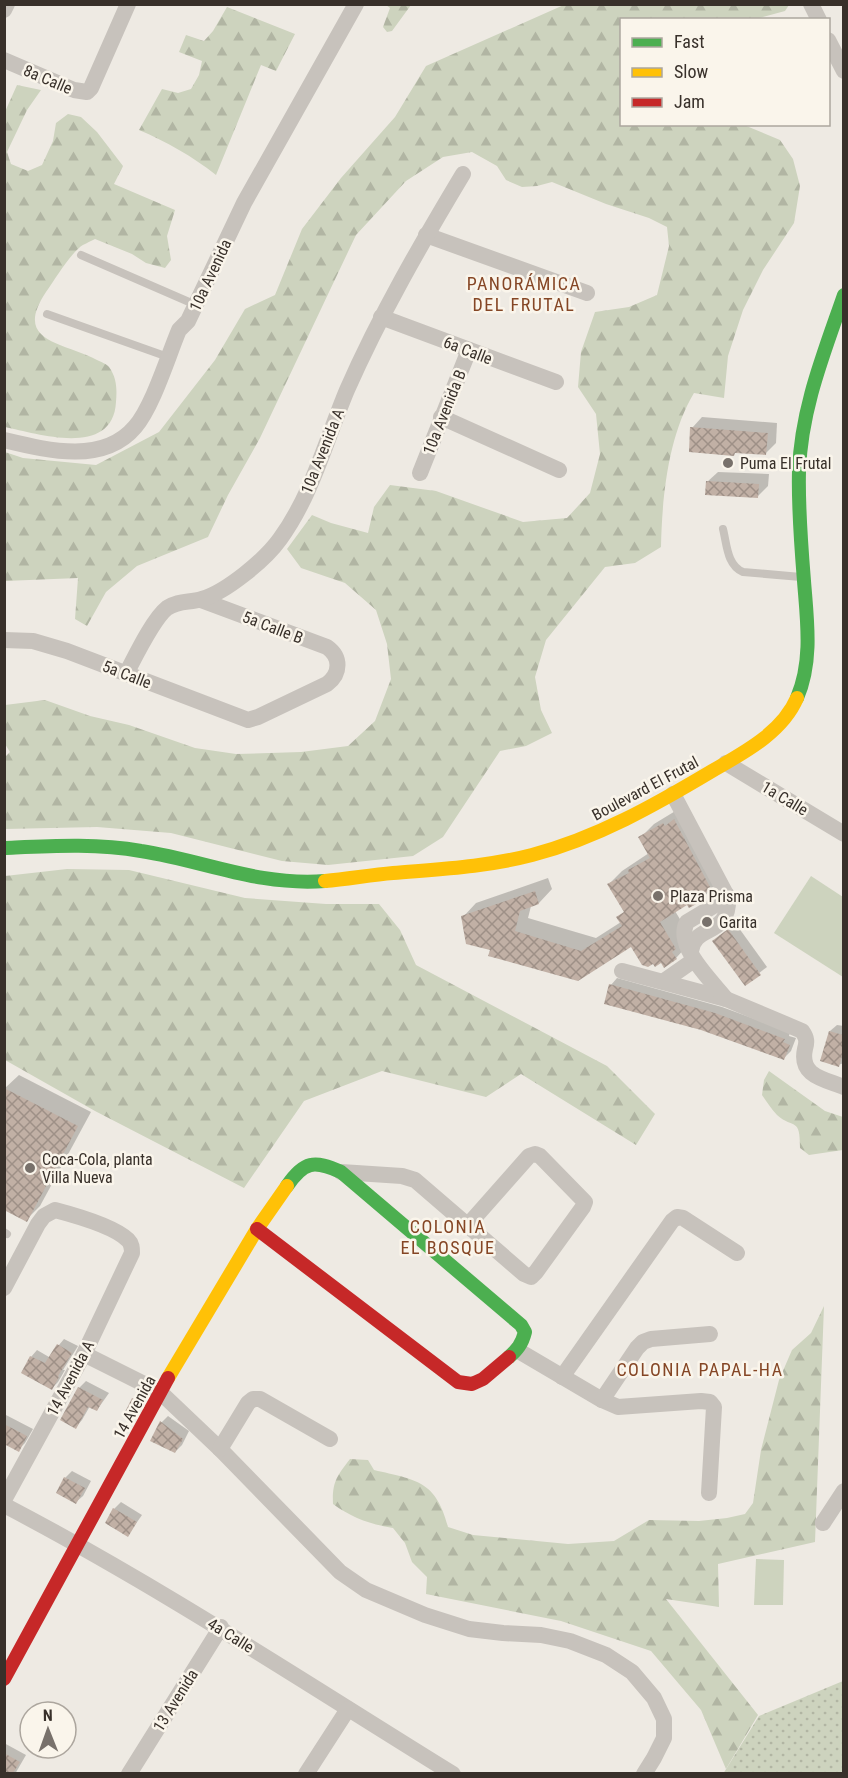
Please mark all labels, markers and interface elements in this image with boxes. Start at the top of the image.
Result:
legend [620,18,830,126]
text: Fast [674,31,705,52]
street label: 8a Calle [21,61,75,98]
text: Slow [674,61,709,82]
text: Jam [674,91,705,112]
street label: 10a Avenida [186,236,235,314]
district label: PANORÁMICA DEL FRUTAL [467,273,581,315]
street label: 6a Calle [441,332,495,368]
street label: 10a Avenida B [419,367,470,457]
street label: 10a Avenida A [297,406,348,497]
place label: Puma El Frutal [740,454,831,473]
marker: Puma El Frutal [721,456,735,470]
street label: 5a Calle B [240,607,306,648]
street label: 5a Calle [100,656,154,692]
street label: Boulevard El Frutal [589,752,702,824]
street label: 1a Calle [758,777,811,820]
place label: Plaza Prisma [670,887,753,906]
marker: Plaza Prisma [651,889,665,903]
place label: Garita [719,913,757,932]
marker: Garita [700,915,714,929]
place label: Coca-Cola, planta Villa Nueva [42,1150,153,1187]
marker: Coca-Cola, planta Villa Nueva [23,1161,37,1175]
district label: COLONIA EL BOSQUE [401,1216,496,1258]
street label: 14 Avenida A [43,1337,98,1419]
district label: COLONIA PAPAL-HA [616,1359,784,1380]
street label: 14 Avenida [109,1372,160,1442]
street label: 4a Calle [204,1614,257,1657]
street label: 13 Avenida [149,1666,202,1735]
north arrow [18,1700,78,1760]
text: N [43,1706,53,1725]

